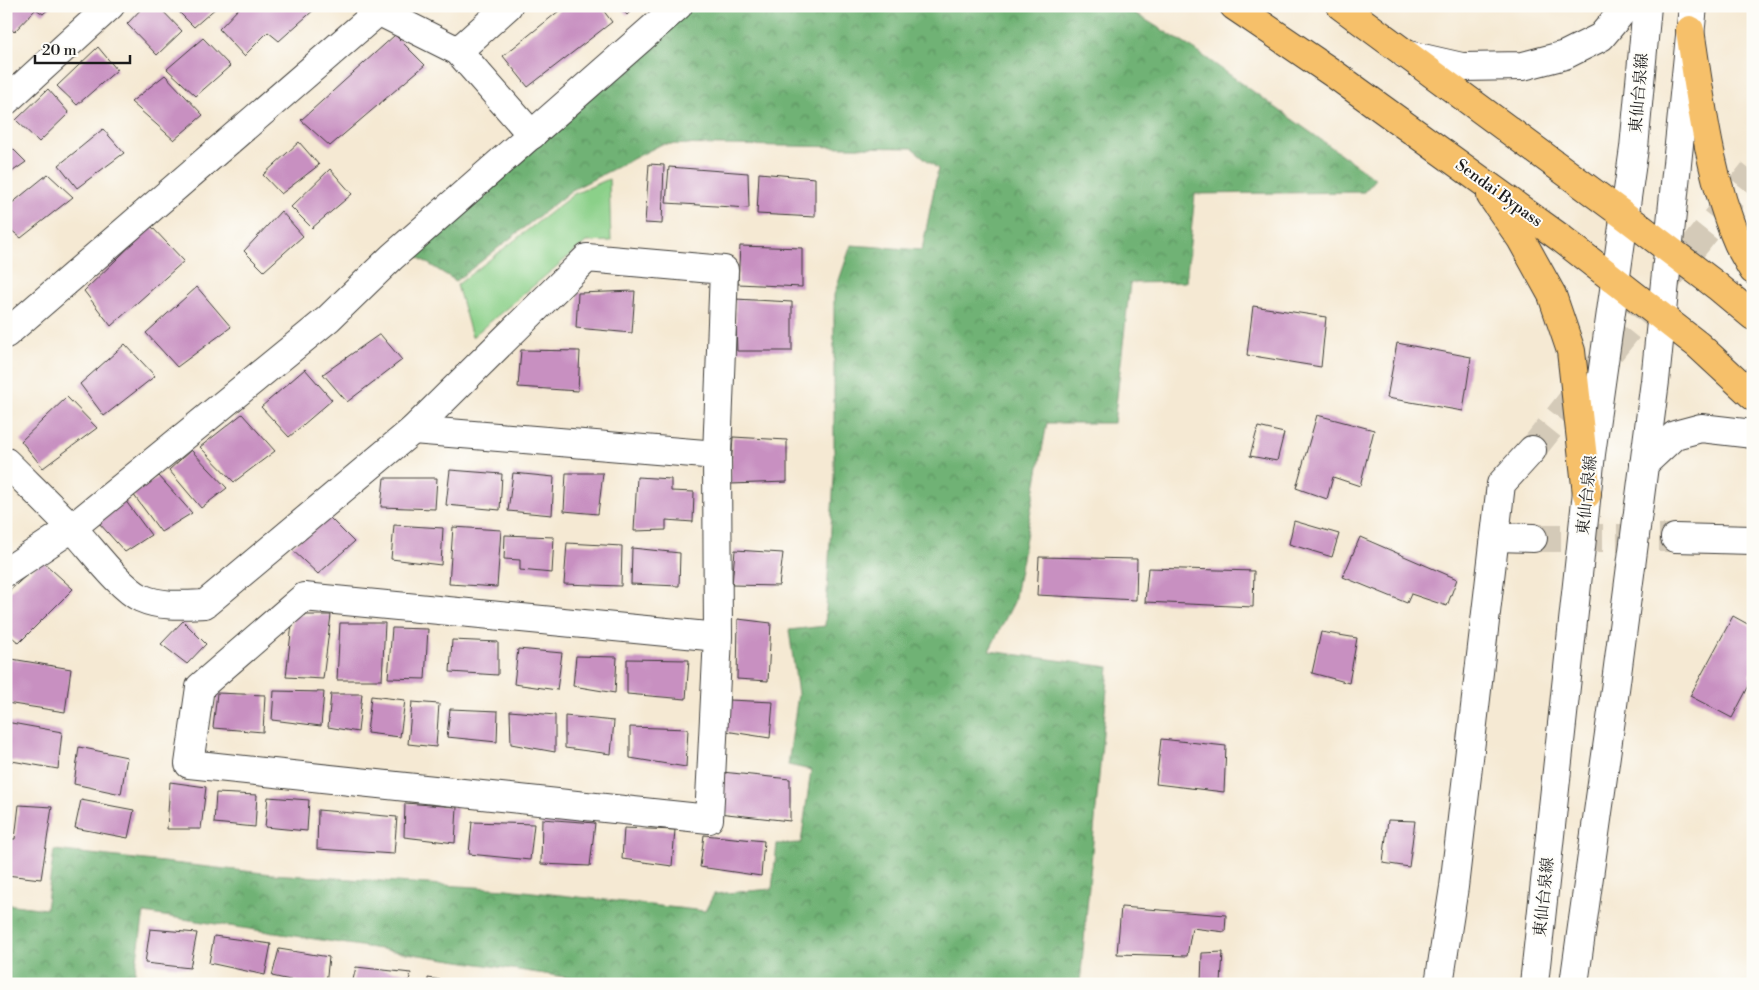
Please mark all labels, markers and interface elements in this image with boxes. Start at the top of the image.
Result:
scale bar [35,32,130,64]
text: 20 m [42,41,77,60]
street label: 東仙台泉線 [1626,52,1652,134]
street label: Sendai Bypass [1452,155,1546,231]
street label: 東仙台泉線 [1573,454,1601,536]
street label: 東仙台泉線 [1530,856,1558,938]

